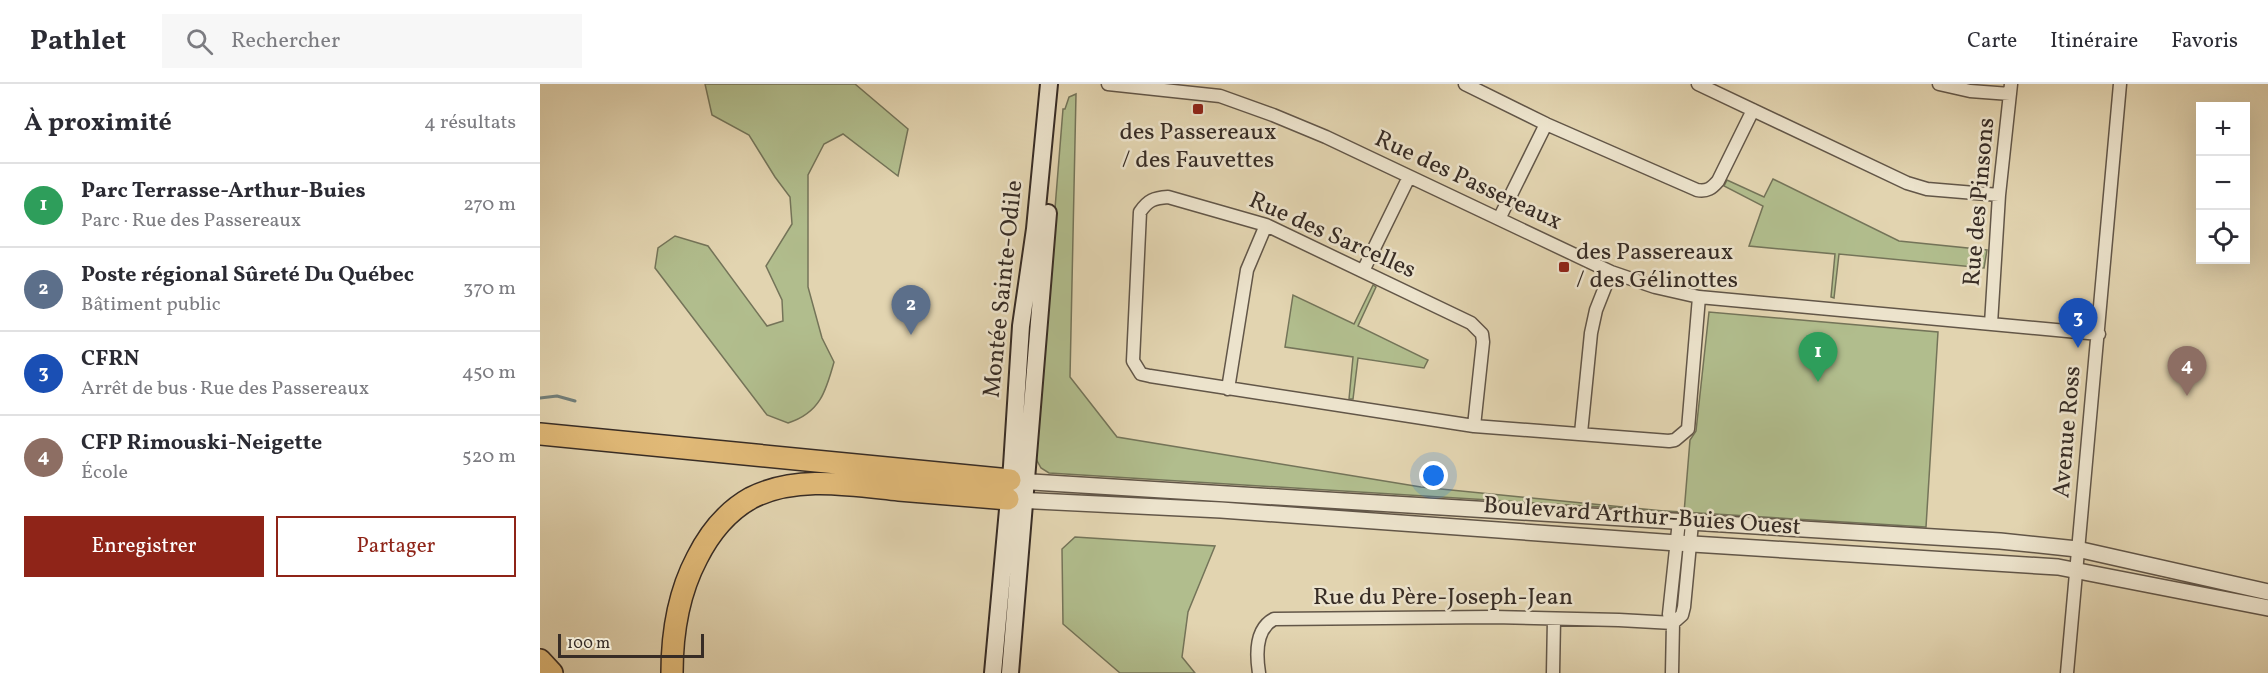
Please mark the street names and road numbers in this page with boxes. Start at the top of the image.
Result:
street label: Rue des Pinsons [1956,116,2004,288]
street label: Rue des Passereaux [1369,123,1567,239]
street label: Montée Sainte-Odile [976,179,1032,399]
street label: Rue des Sarcelles [1243,184,1421,288]
street label: Avenue Ross [2045,364,2091,500]
street label: Boulevard Arthur-Buies Ouest [1482,489,1802,545]
street label: Rue du Père-Joseph-Jean [1313,581,1573,615]

